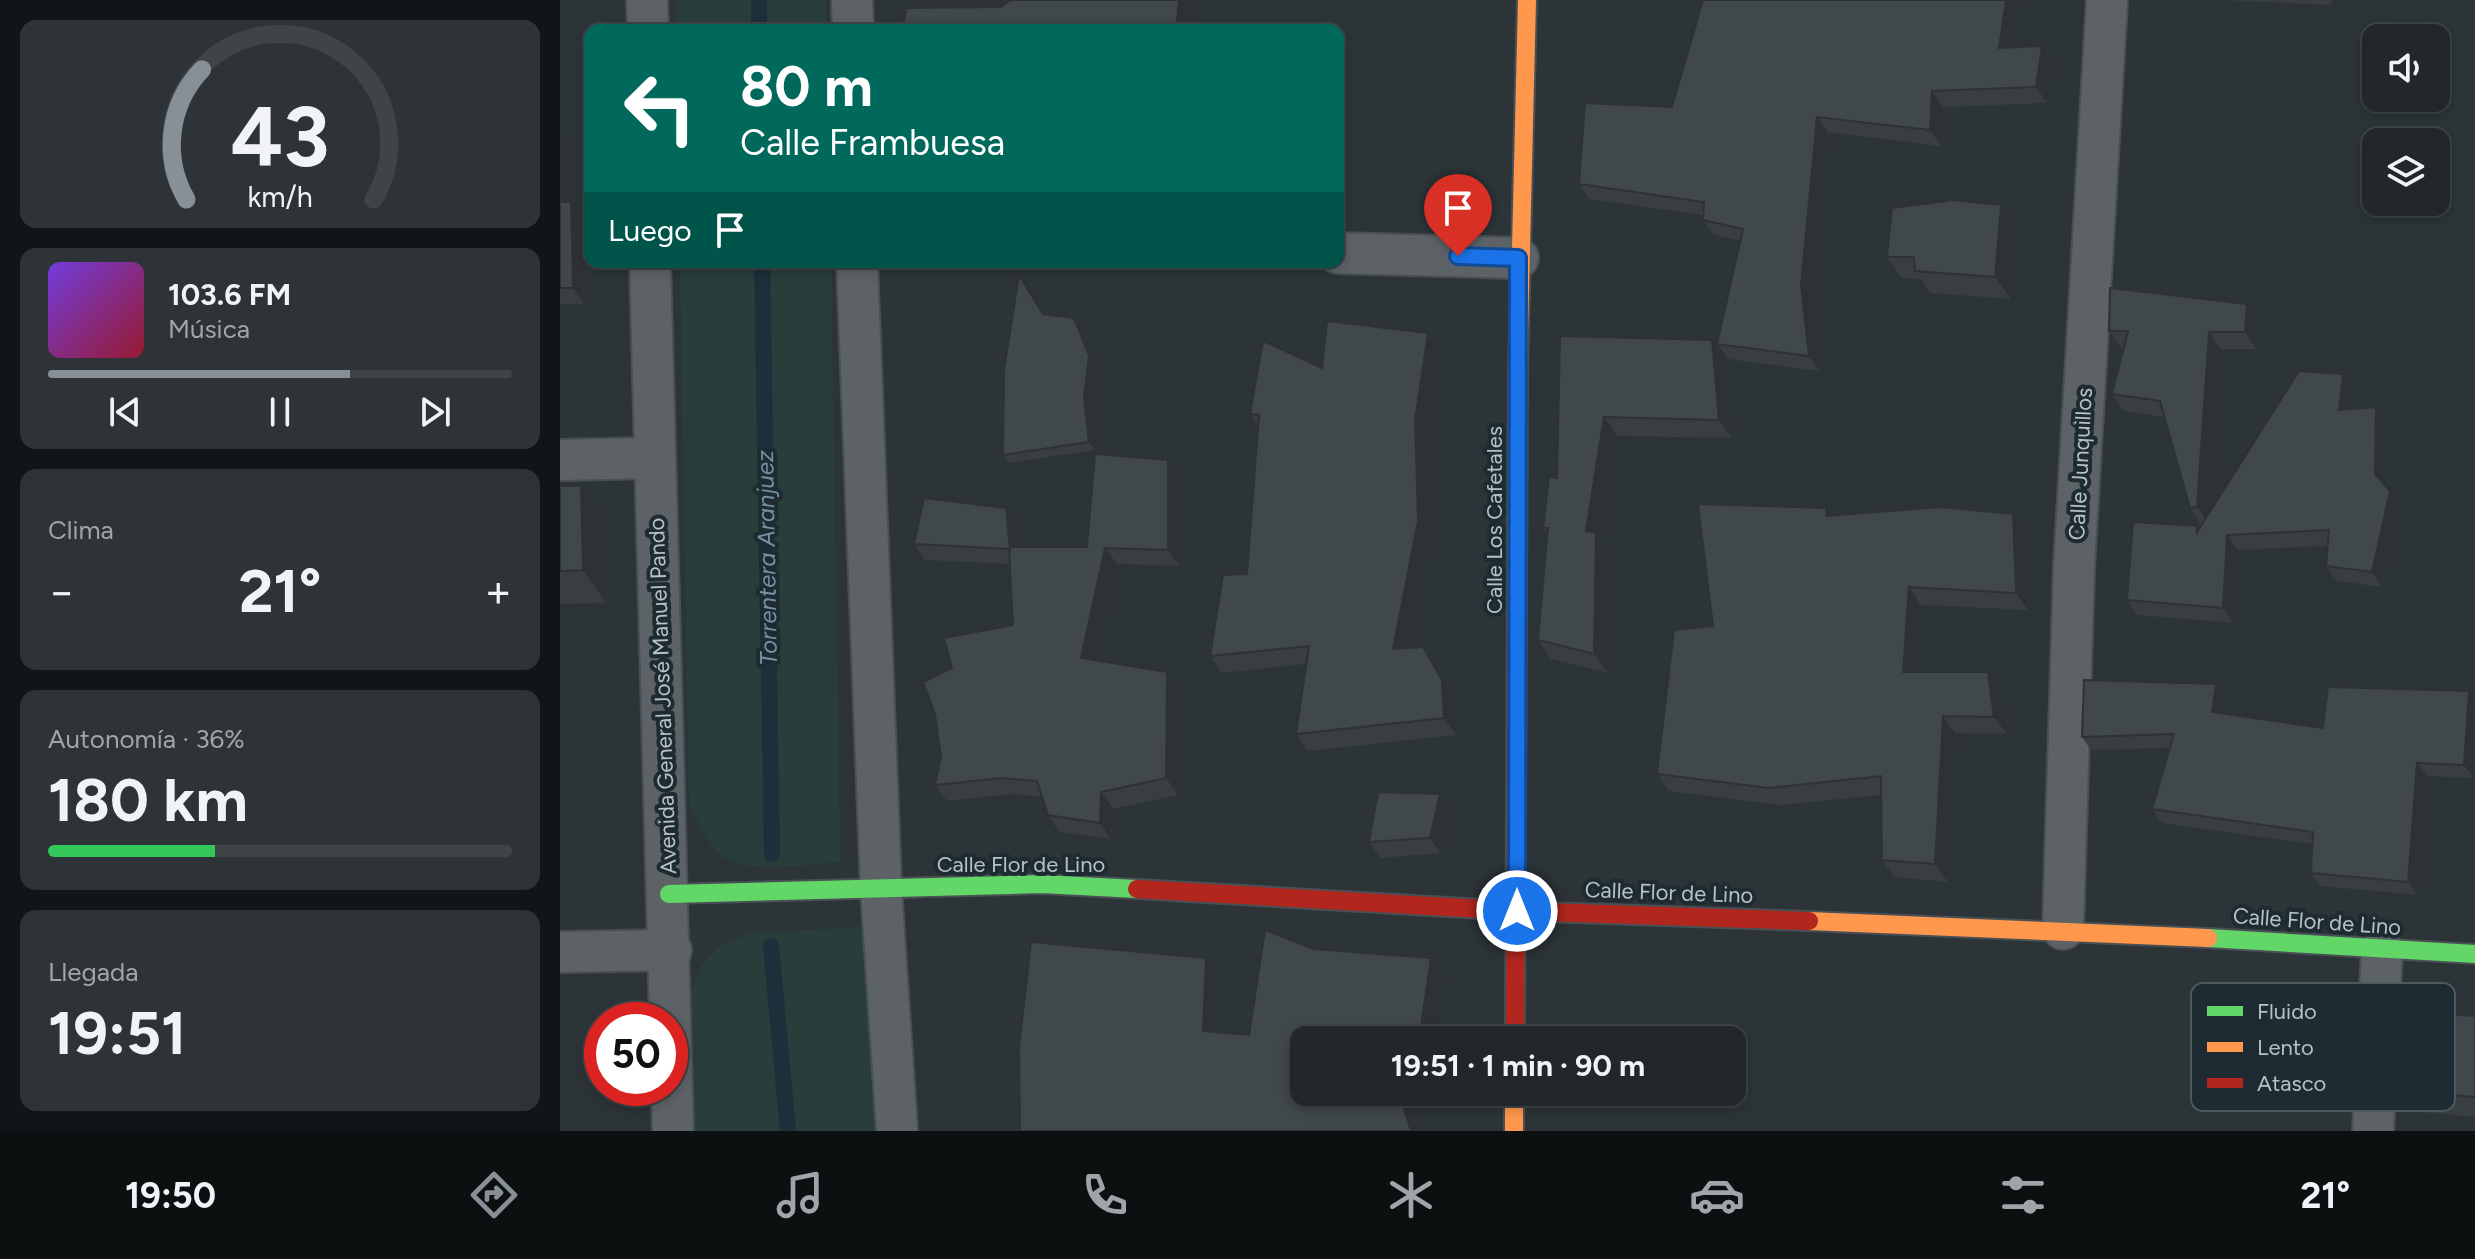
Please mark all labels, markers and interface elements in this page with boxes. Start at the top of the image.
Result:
map controls [2362,24,2450,216]
button: sound [2362,24,2450,112]
text: 80 m [740,53,873,120]
icon: left [608,56,712,160]
text: 43 [231,87,329,187]
text: Calle Frambuesa [740,121,1005,164]
button: layers [2362,128,2450,216]
pin [1424,174,1492,256]
text: km/h [247,180,313,214]
icon: arrive [1436,186,1480,230]
icon: arrive [708,208,752,252]
text: Luego [608,212,692,249]
text: 103.6 FM [168,276,291,313]
text: Música [168,313,250,345]
street label: Calle Junquillos [2063,387,2098,541]
icon: previous [103,390,147,434]
icon: pause [258,390,302,434]
icon: next [413,390,457,434]
street label: Calle Los Cafetales [1481,426,1508,614]
water label: Torrentera Aranjuez [750,450,783,666]
text: Clima [48,514,114,546]
street label: Avenida General José Manuel Pando [643,517,682,875]
text: 21° [239,555,321,627]
text: − [48,565,75,618]
text: + [485,565,512,618]
text: Autonomía · 36% [48,723,245,755]
text: 180 km [48,764,248,836]
street label: Calle Flor de Lino [937,851,1105,878]
position arrow [1475,869,1559,953]
street label: Calle Flor de Lino [1584,876,1754,909]
street label: Calle Flor de Lino [2232,902,2402,941]
text: Llegada [48,956,138,988]
legend [2191,983,2455,1111]
text: 19:51 [48,997,186,1069]
text: Fluido [2257,998,2317,1025]
speed limit sign: 50 [584,1002,688,1106]
text: Lento [2257,1034,2314,1061]
text: 19:51 · 1 min · 90 m [1391,1047,1645,1084]
text: Atasco [2257,1070,2326,1097]
icon: directions [466,1167,522,1223]
icon: music [772,1167,828,1223]
icon: phone [1077,1167,1133,1223]
icon: climate [1383,1167,1439,1223]
icon: car [1689,1167,1745,1223]
icon: filters [1995,1167,2051,1223]
text: 19:50 [125,1174,216,1217]
text: 21° [2300,1174,2350,1217]

